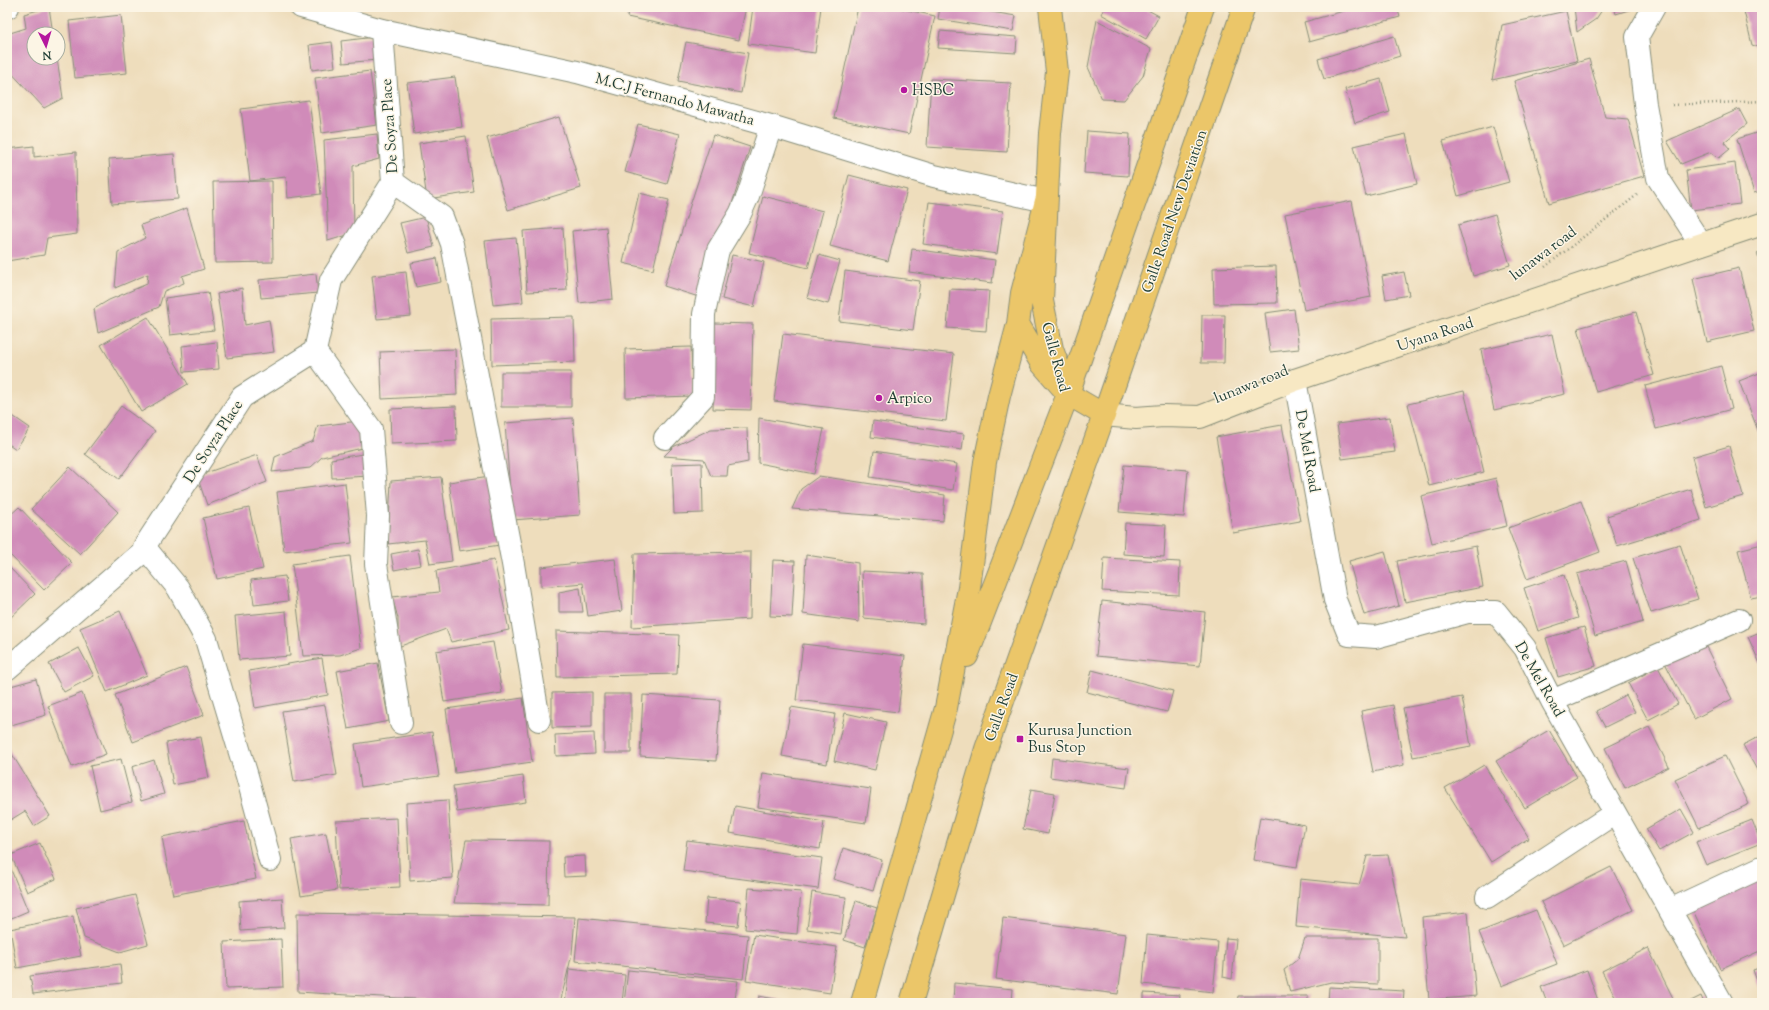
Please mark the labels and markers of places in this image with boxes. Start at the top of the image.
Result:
place label: HSBC [912,81,954,102]
marker: HSBC [899,85,909,95]
place label: Arpico [887,389,932,410]
marker: Arpico [874,393,884,403]
place label: Kurusa Junction Bus Stop [1028,721,1132,759]
marker: Kurusa Junction Bus Stop [1015,734,1025,744]

